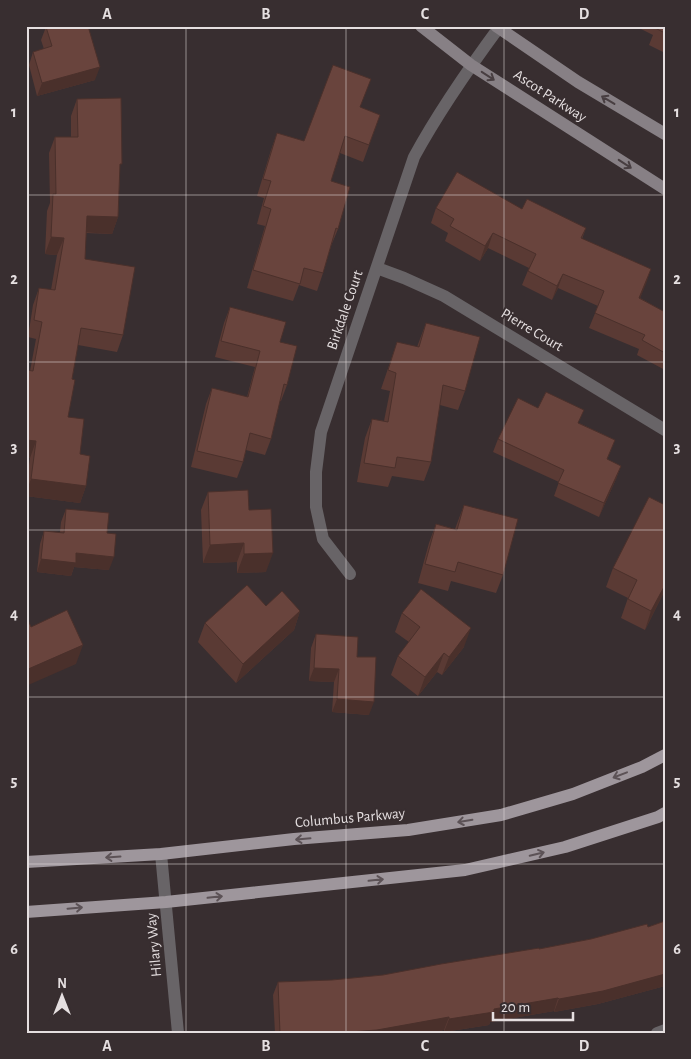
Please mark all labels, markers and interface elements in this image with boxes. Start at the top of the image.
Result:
text: A [102,6,112,22]
text: B [261,6,271,22]
text: C [421,6,430,22]
text: D [579,6,590,22]
street label: Ascot Parkway [511,67,590,125]
one-way arrow [481,71,495,81]
one-way arrow [602,94,616,104]
text: 1 [11,104,17,120]
text: 1 [674,104,680,120]
one-way arrow [618,158,632,169]
street label: Birkdale Court [324,268,366,352]
text: 2 [10,271,18,287]
text: 2 [673,271,681,287]
street label: Pierre Court [498,306,566,354]
text: 3 [11,439,18,455]
text: 3 [674,439,681,455]
text: 4 [10,606,18,622]
text: 4 [673,606,681,622]
one-way arrow [613,772,628,781]
text: 5 [11,773,18,789]
text: 5 [674,773,681,789]
street label: Columbus Parkway [294,806,406,830]
one-way arrow [457,816,473,826]
one-way arrow [296,834,312,843]
one-way arrow [528,849,544,858]
one-way arrow [105,852,121,861]
one-way arrow [368,875,384,885]
one-way arrow [207,892,223,902]
one-way arrow [67,903,83,913]
street label: Hilary Way [144,912,164,978]
text: 6 [10,941,18,957]
text: 6 [673,941,681,957]
north arrow [38,972,88,1022]
text: N [57,977,67,991]
scale bar [493,989,574,1021]
text: 20 m [501,1000,530,1015]
text: A [102,1038,112,1054]
text: B [261,1038,271,1054]
text: C [421,1038,430,1054]
text: D [579,1038,590,1054]

